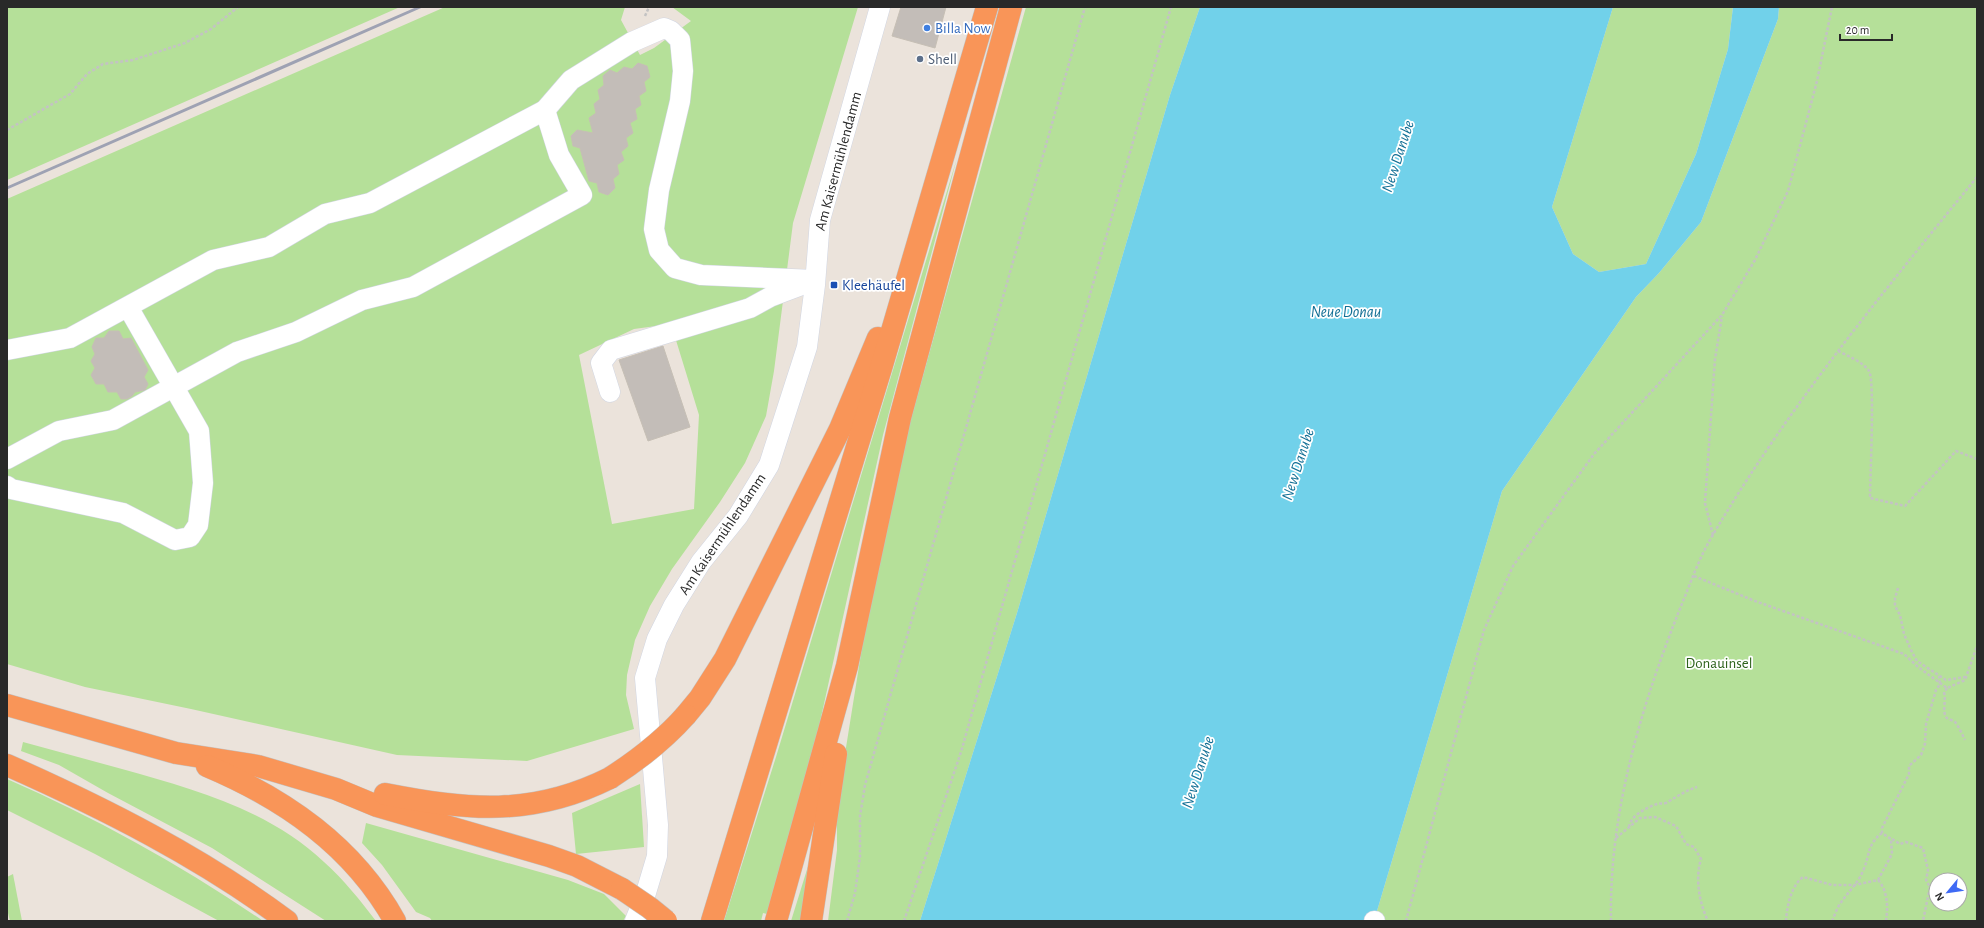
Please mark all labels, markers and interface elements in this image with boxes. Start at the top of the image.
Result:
scale bar [1840,16,1892,42]
place label: Billa Now [935,21,991,36]
marker: Billa Now [922,23,932,33]
text: 20 m [1846,24,1869,36]
place label: Shell [928,52,957,67]
marker: Shell [915,54,925,64]
street label: Am Kaisermühlendamm [813,90,864,232]
water label: New Danube [1379,118,1417,194]
place label: Kleehäufel [842,278,905,293]
marker: Kleehäufel [829,280,839,290]
water label: Neue Donau [1311,304,1381,320]
water label: New Danube [1279,426,1317,502]
street label: Am Kaisermühlendamm [676,471,769,598]
park label: Donauinsel [1686,656,1752,671]
water label: New Danube [1179,734,1217,810]
north arrow [1928,872,1968,912]
text: N [1933,891,1946,903]

